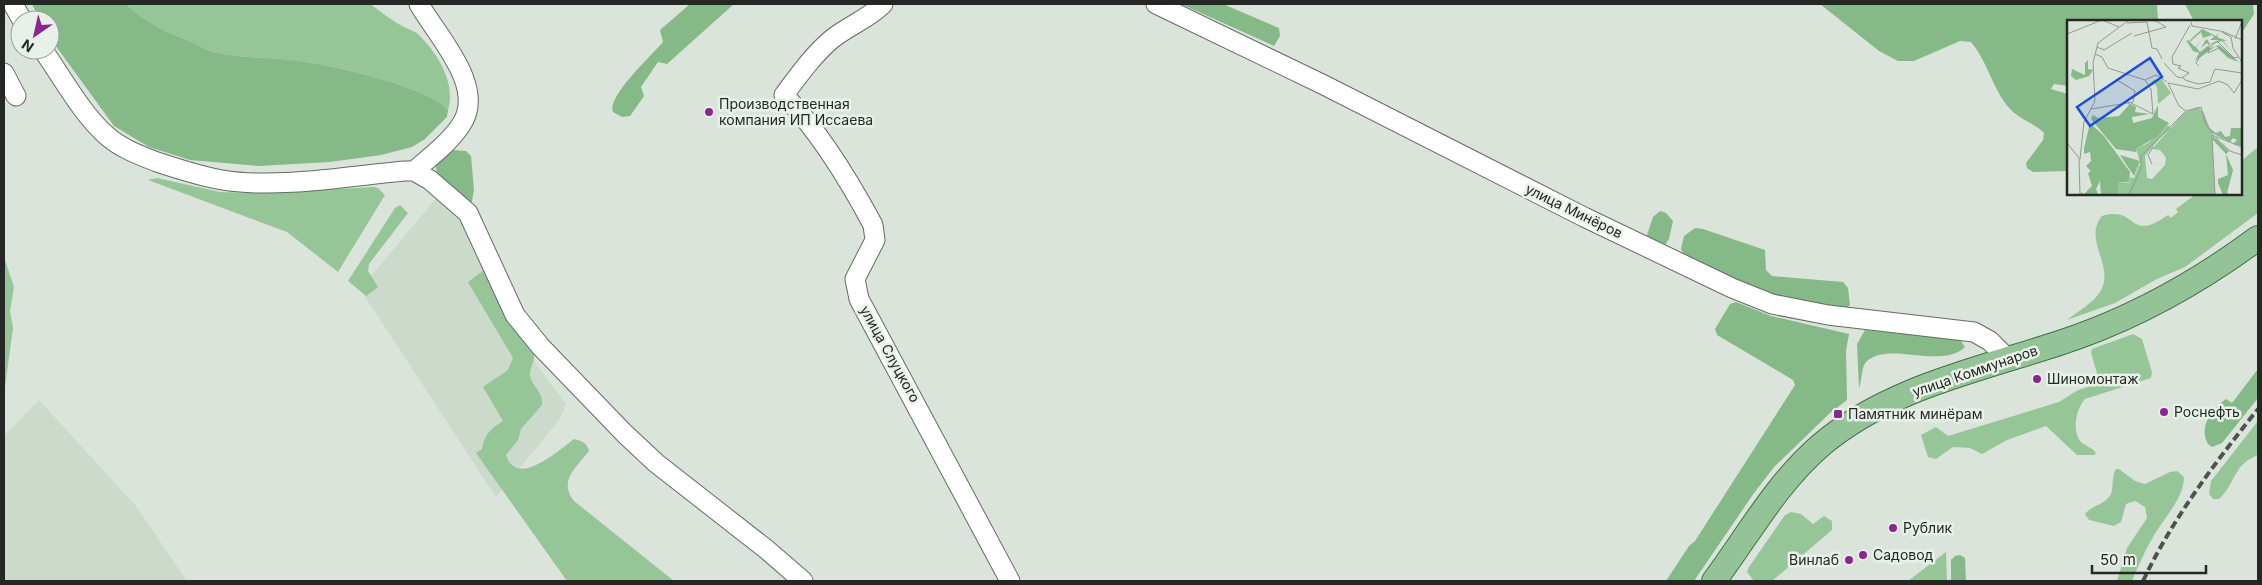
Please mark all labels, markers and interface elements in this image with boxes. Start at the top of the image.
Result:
north arrow [10,10,60,60]
inset map [2067,20,2242,195]
text: N [18,36,37,56]
place label: Производственная компания ИП Иссаева [719,95,873,128]
marker: Производственная компания ИП Иссаева [703,106,715,118]
street label: улица Минёров [1523,180,1626,241]
street label: улица Слуцкого [857,302,924,405]
street label: улица Коммунаров [1910,341,2040,400]
place label: Шиномонтаж [2047,370,2139,387]
marker: Шиномонтаж [2031,373,2043,385]
place label: Роснефть [2174,403,2240,420]
place label: Памятник минёрам [1848,405,1982,422]
marker: Роснефть [2158,406,2170,418]
marker: Памятник минёрам [1832,408,1844,420]
place label: Рублик [1903,519,1952,536]
marker: Рублик [1887,522,1899,534]
scale bar [2092,542,2206,574]
place label: Садовод [1873,546,1934,563]
marker: Садовод [1857,549,1869,561]
text: 50 m [2100,550,2136,569]
place label: Винлаб [1789,551,1839,568]
marker: Винлаб [1843,554,1855,566]

